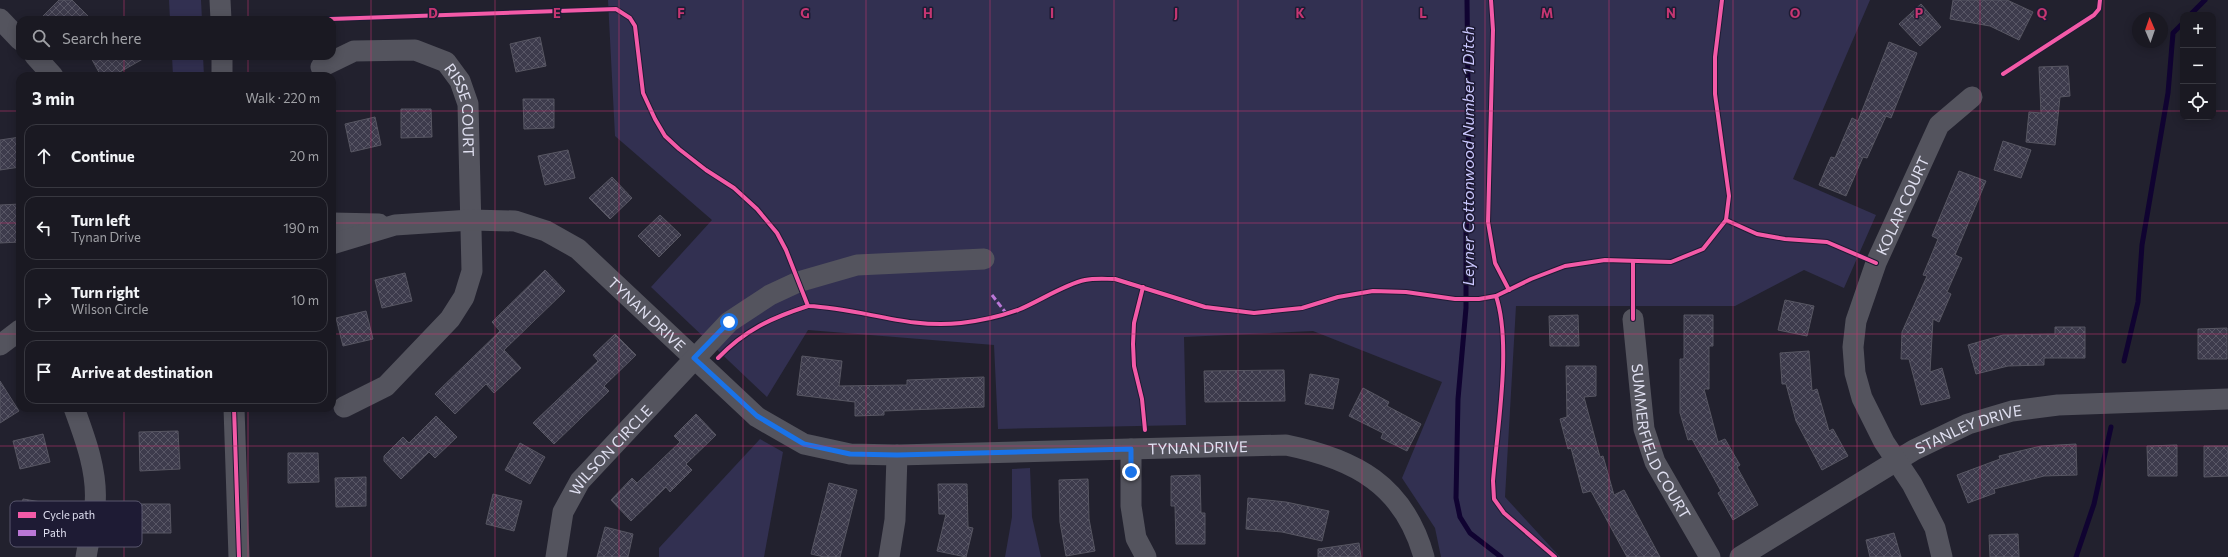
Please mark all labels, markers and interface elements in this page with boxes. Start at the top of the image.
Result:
text: D [428,5,438,21]
text: E [553,5,561,21]
text: F [677,5,685,21]
text: G [800,5,810,21]
text: H [923,5,933,21]
text: I [1050,5,1054,21]
text: J [1174,5,1178,21]
text: K [1295,5,1305,21]
text: L [1419,5,1427,21]
text: M [1541,5,1553,21]
text: N [1666,5,1676,21]
text: O [1790,5,1801,21]
text: P [1915,5,1924,21]
text: Q [2037,5,2048,21]
north arrow [2132,12,2168,48]
map controls [2180,12,2216,120]
button: + [2180,12,2216,48]
search box [16,16,336,60]
water label: Leyner Cottonwood Number 1 Ditch [1458,26,1477,286]
icon: search [30,27,52,49]
text: Search here [62,29,141,47]
button: − [2180,48,2216,84]
street label: RISSE COURT [441,60,478,157]
button: locate [2180,84,2216,120]
text: 3 min [32,88,75,109]
text: Walk · 220 m [246,90,320,106]
icon: ahead [33,145,55,167]
text: Continue [71,147,135,165]
text: 20 m [290,148,319,164]
street label: KOLAR COURT [1872,153,1933,258]
text: Turn left [71,211,130,229]
icon: left [33,217,55,239]
text: 190 m [283,220,319,236]
text: Tynan Drive [71,229,141,245]
street label: TYNAN DRIVE [605,273,690,355]
text: Turn right [71,283,140,301]
icon: right [33,289,55,311]
text: 10 m [291,292,319,308]
text: Wilson Circle [71,301,148,317]
route start [720,313,738,331]
icon: arrive [33,361,55,383]
text: Arrive at destination [71,363,213,381]
street label: SUMMERFIELD COURT [1628,363,1695,522]
street label: WILSON CIRCLE [565,401,656,498]
street label: STANLEY DRIVE [1912,401,2023,457]
street label: TYNAN DRIVE [1148,437,1248,458]
route end [1122,463,1140,481]
legend [10,501,142,547]
text: Cycle path [43,508,95,521]
text: Path [43,526,66,539]

